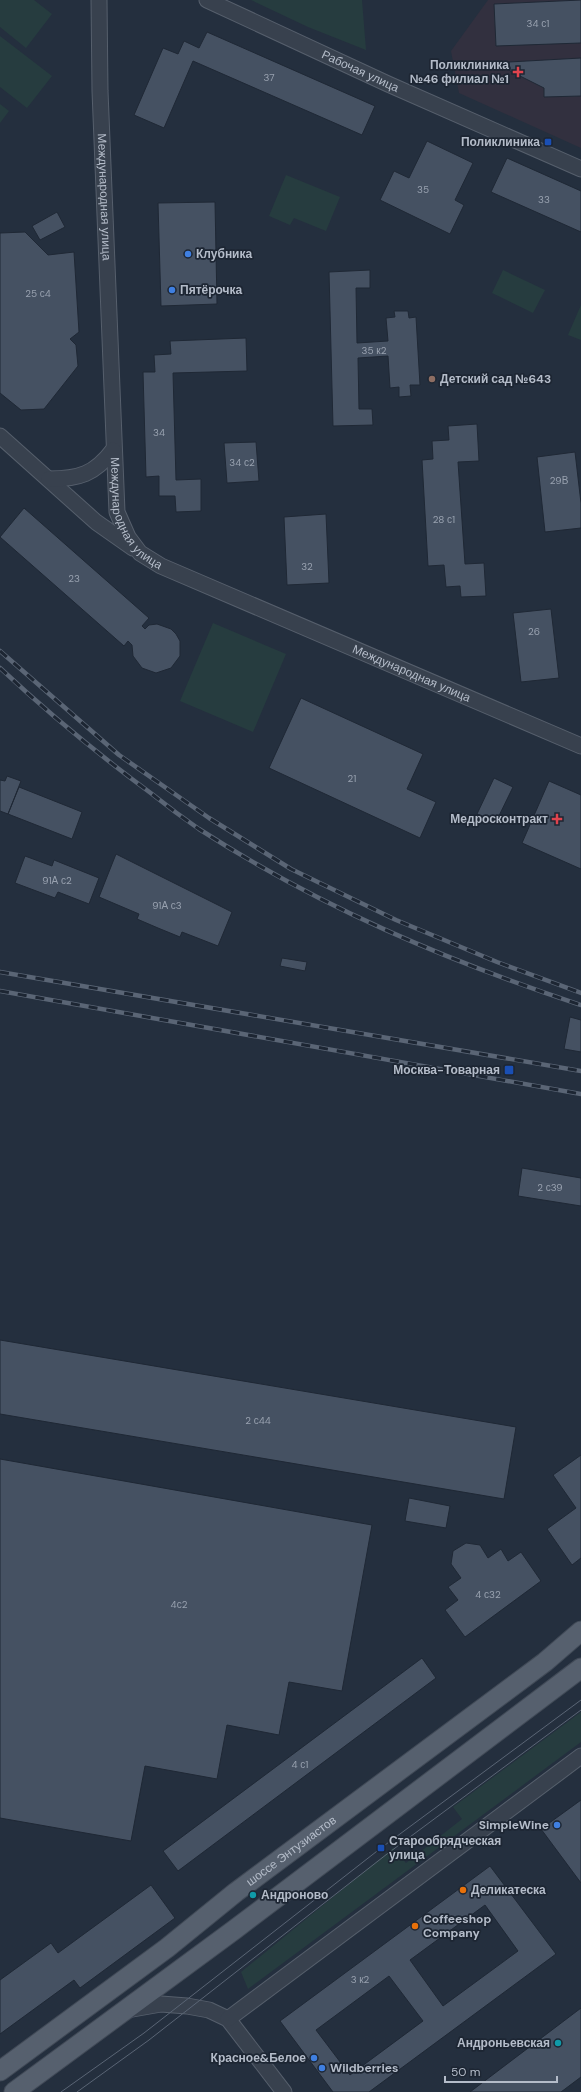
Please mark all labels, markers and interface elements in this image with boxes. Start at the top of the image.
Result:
house number: 34 с1 [527,17,549,30]
street label: Рабочая улица [319,46,402,96]
place label: Поликлиника №46 филиал №1 [410,57,509,87]
marker: Поликлиника №46 филиал №1 [512,66,524,78]
house number: 37 [263,71,275,84]
street label: Международная улица [94,133,115,261]
place label: Поликлиника [461,134,540,150]
marker: Поликлиника [543,137,553,147]
house number: 35 [417,183,429,196]
house number: 33 [538,193,550,206]
place label: Клубника [196,246,253,262]
marker: Клубника [183,249,193,259]
place label: Пятёрочка [180,282,243,298]
marker: Пятёрочка [167,285,177,295]
house number: 25 с4 [25,287,51,300]
house number: 35 к2 [362,344,387,357]
place label: Детский сад №643 [440,371,551,387]
marker: Детский сад №643 [427,374,437,384]
house number: 34 [153,426,165,439]
house number: 34 с2 [229,456,255,469]
street label: Международная улица [107,457,166,573]
house number: 29В [550,474,569,487]
house number: 28 с1 [433,513,455,526]
house number: 32 [301,560,313,573]
house number: 23 [68,572,80,585]
house number: 26 [528,625,540,638]
street label: Международная улица [350,641,474,706]
house number: 21 [348,772,356,785]
place label: Медросконтракт [450,811,548,827]
marker: Медросконтракт [551,813,563,825]
house number: 91А с2 [42,874,72,887]
house number: 91А с3 [152,899,182,912]
place label: Москва-Товарная [393,1062,500,1078]
marker: Москва-Товарная [503,1064,515,1076]
house number: 2 с39 [537,1181,563,1194]
house number: 2 с44 [245,1414,271,1427]
house number: 4 с32 [475,1588,501,1601]
house number: 4с2 [171,1598,188,1611]
house number: 4 с1 [292,1758,308,1771]
street label: шоссе Энтузиастов [243,1812,339,1890]
place label: SimpleWine [479,1817,549,1833]
marker: SimpleWine [552,1820,562,1830]
place label: Старообрядческая улица [389,1833,501,1863]
marker: Старообрядческая улица [376,1843,386,1853]
place label: Деликатеска [471,1882,546,1898]
marker: Деликатеска [458,1885,468,1895]
place label: Андроново [261,1887,328,1903]
marker: Андроново [248,1890,258,1900]
place label: Coffeeshop Company [423,1911,491,1941]
marker: Coffeeshop Company [410,1921,420,1931]
house number: 3 к2 [351,1973,370,1986]
place label: Андроньевская [457,2035,550,2051]
marker: Андроньевская [553,2038,563,2048]
place label: Красное&Белое [211,2050,306,2066]
marker: Красное&Белое [309,2053,319,2063]
scale bar [445,2058,557,2084]
place label: Wildberries [330,2060,398,2076]
marker: Wildberries [317,2063,327,2073]
text: 50 m [451,2064,480,2080]

